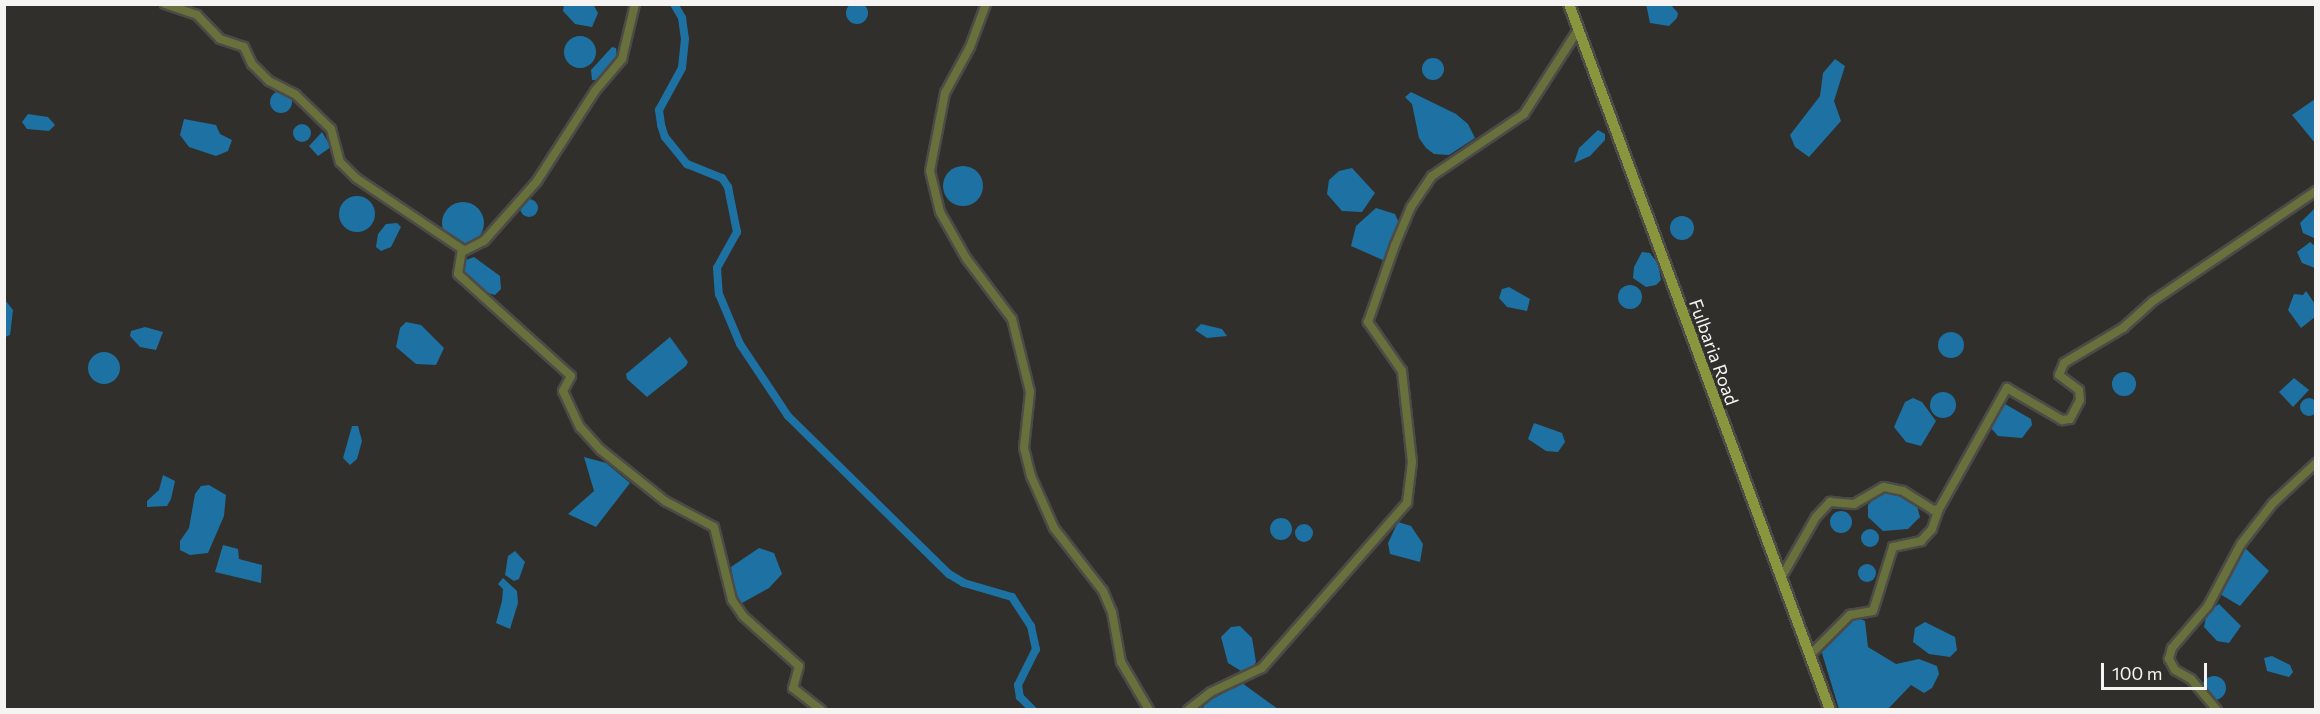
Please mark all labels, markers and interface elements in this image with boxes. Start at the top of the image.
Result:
street label: Fulbaria Road [1685,296,1743,408]
scale bar [2104,651,2210,689]
text: 100 m [2112,662,2162,684]

